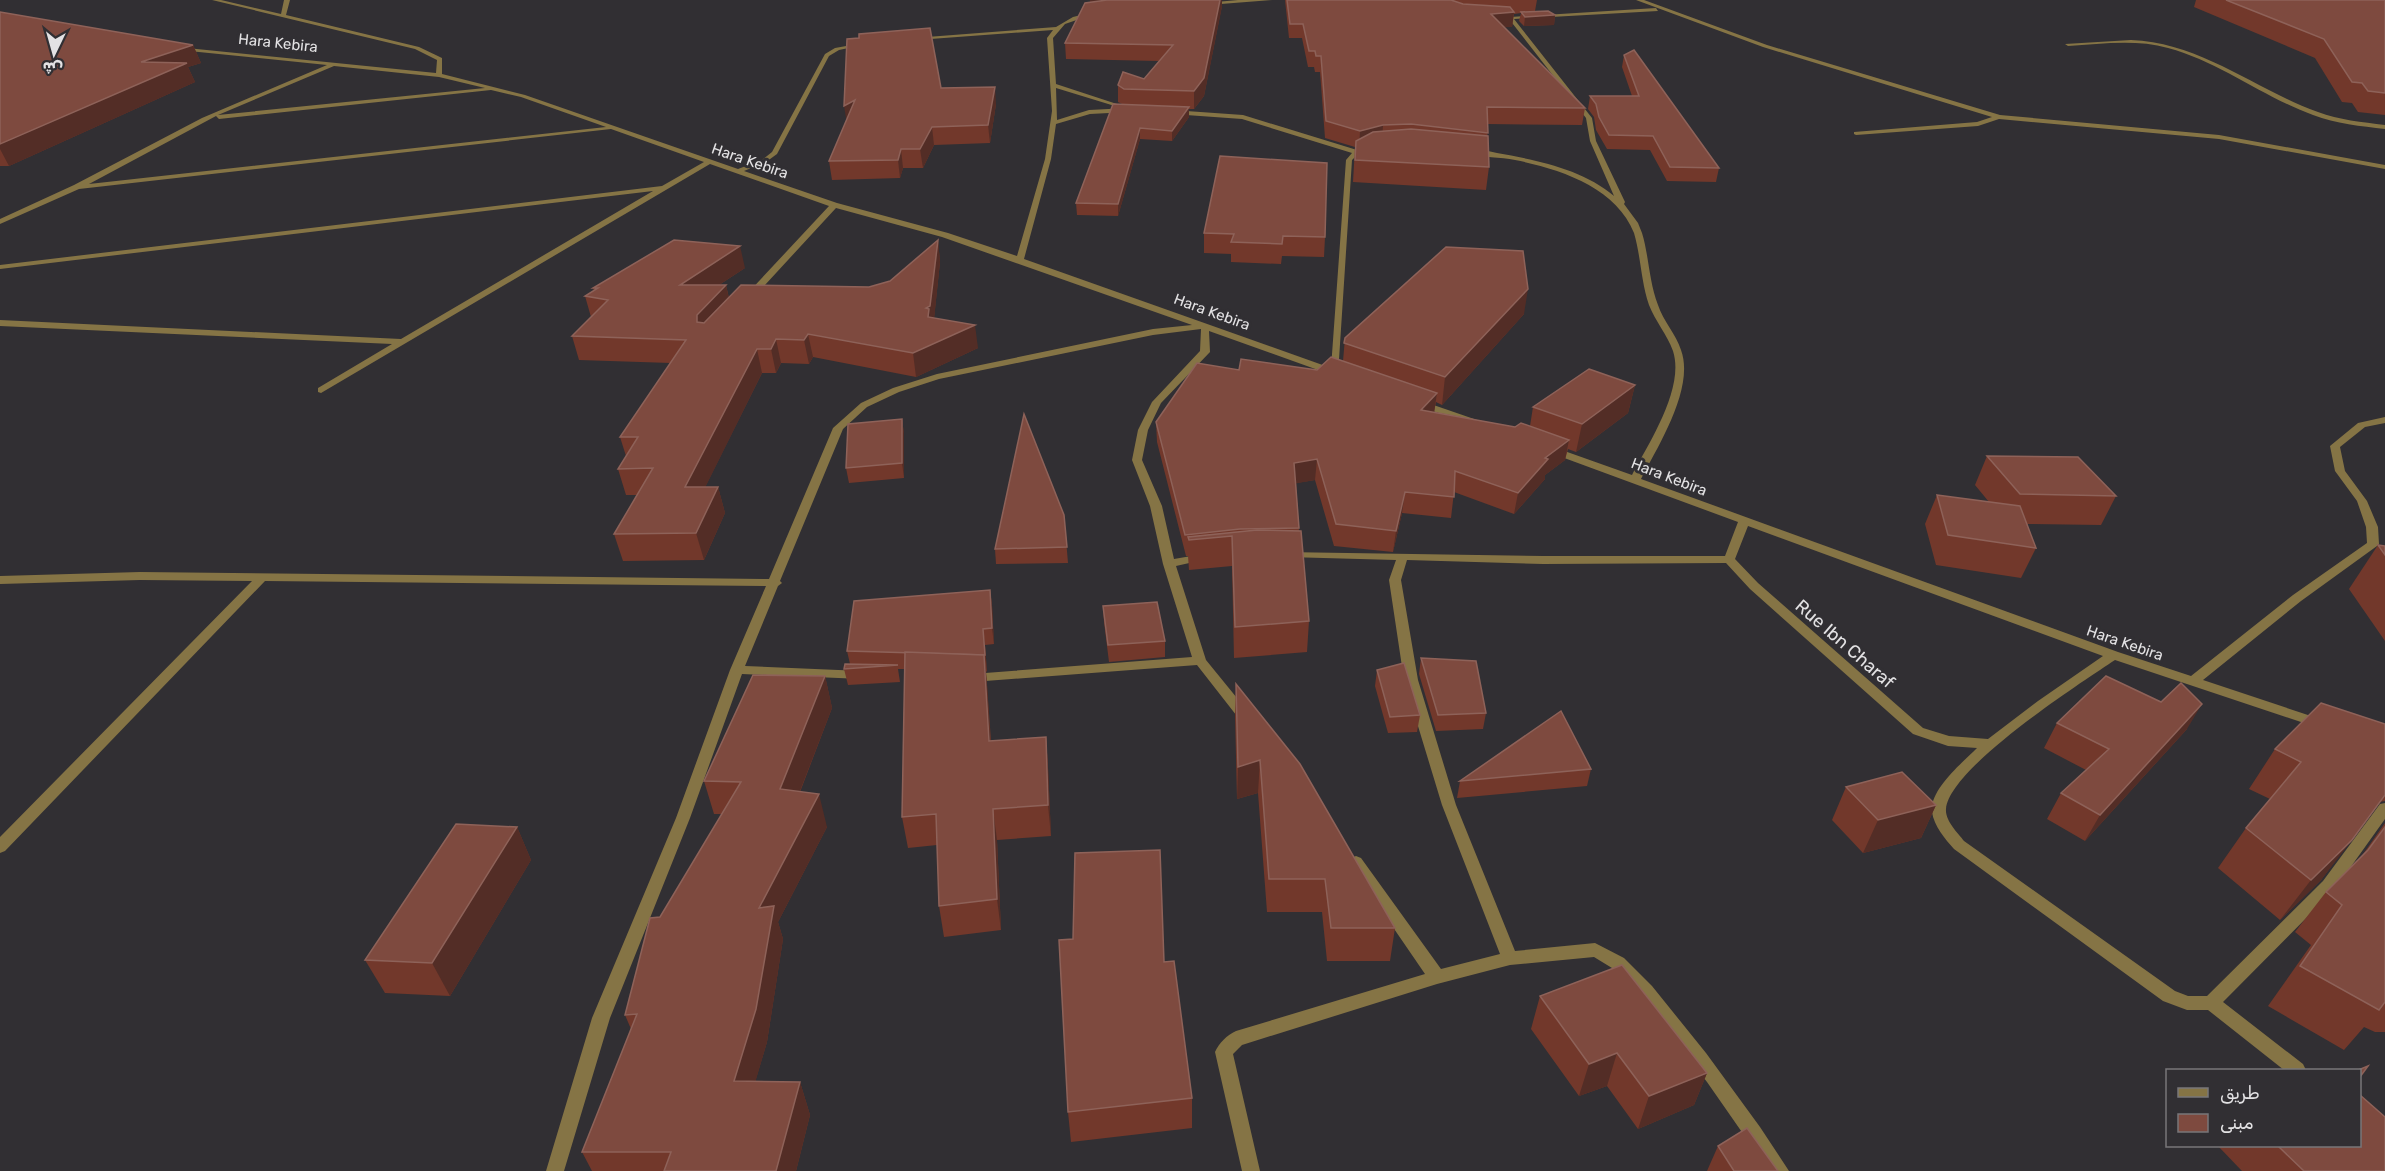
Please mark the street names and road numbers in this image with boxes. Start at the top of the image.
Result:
street label: Hara Kebira [237,30,319,56]
street label: Hara Kebira [709,139,791,183]
street label: Hara Kebira [1171,290,1253,334]
street label: Hara Kebira [1628,454,1710,500]
street label: Rue Ibn Charaf [1791,595,1899,693]
street label: Hara Kebira [2084,621,2166,665]

